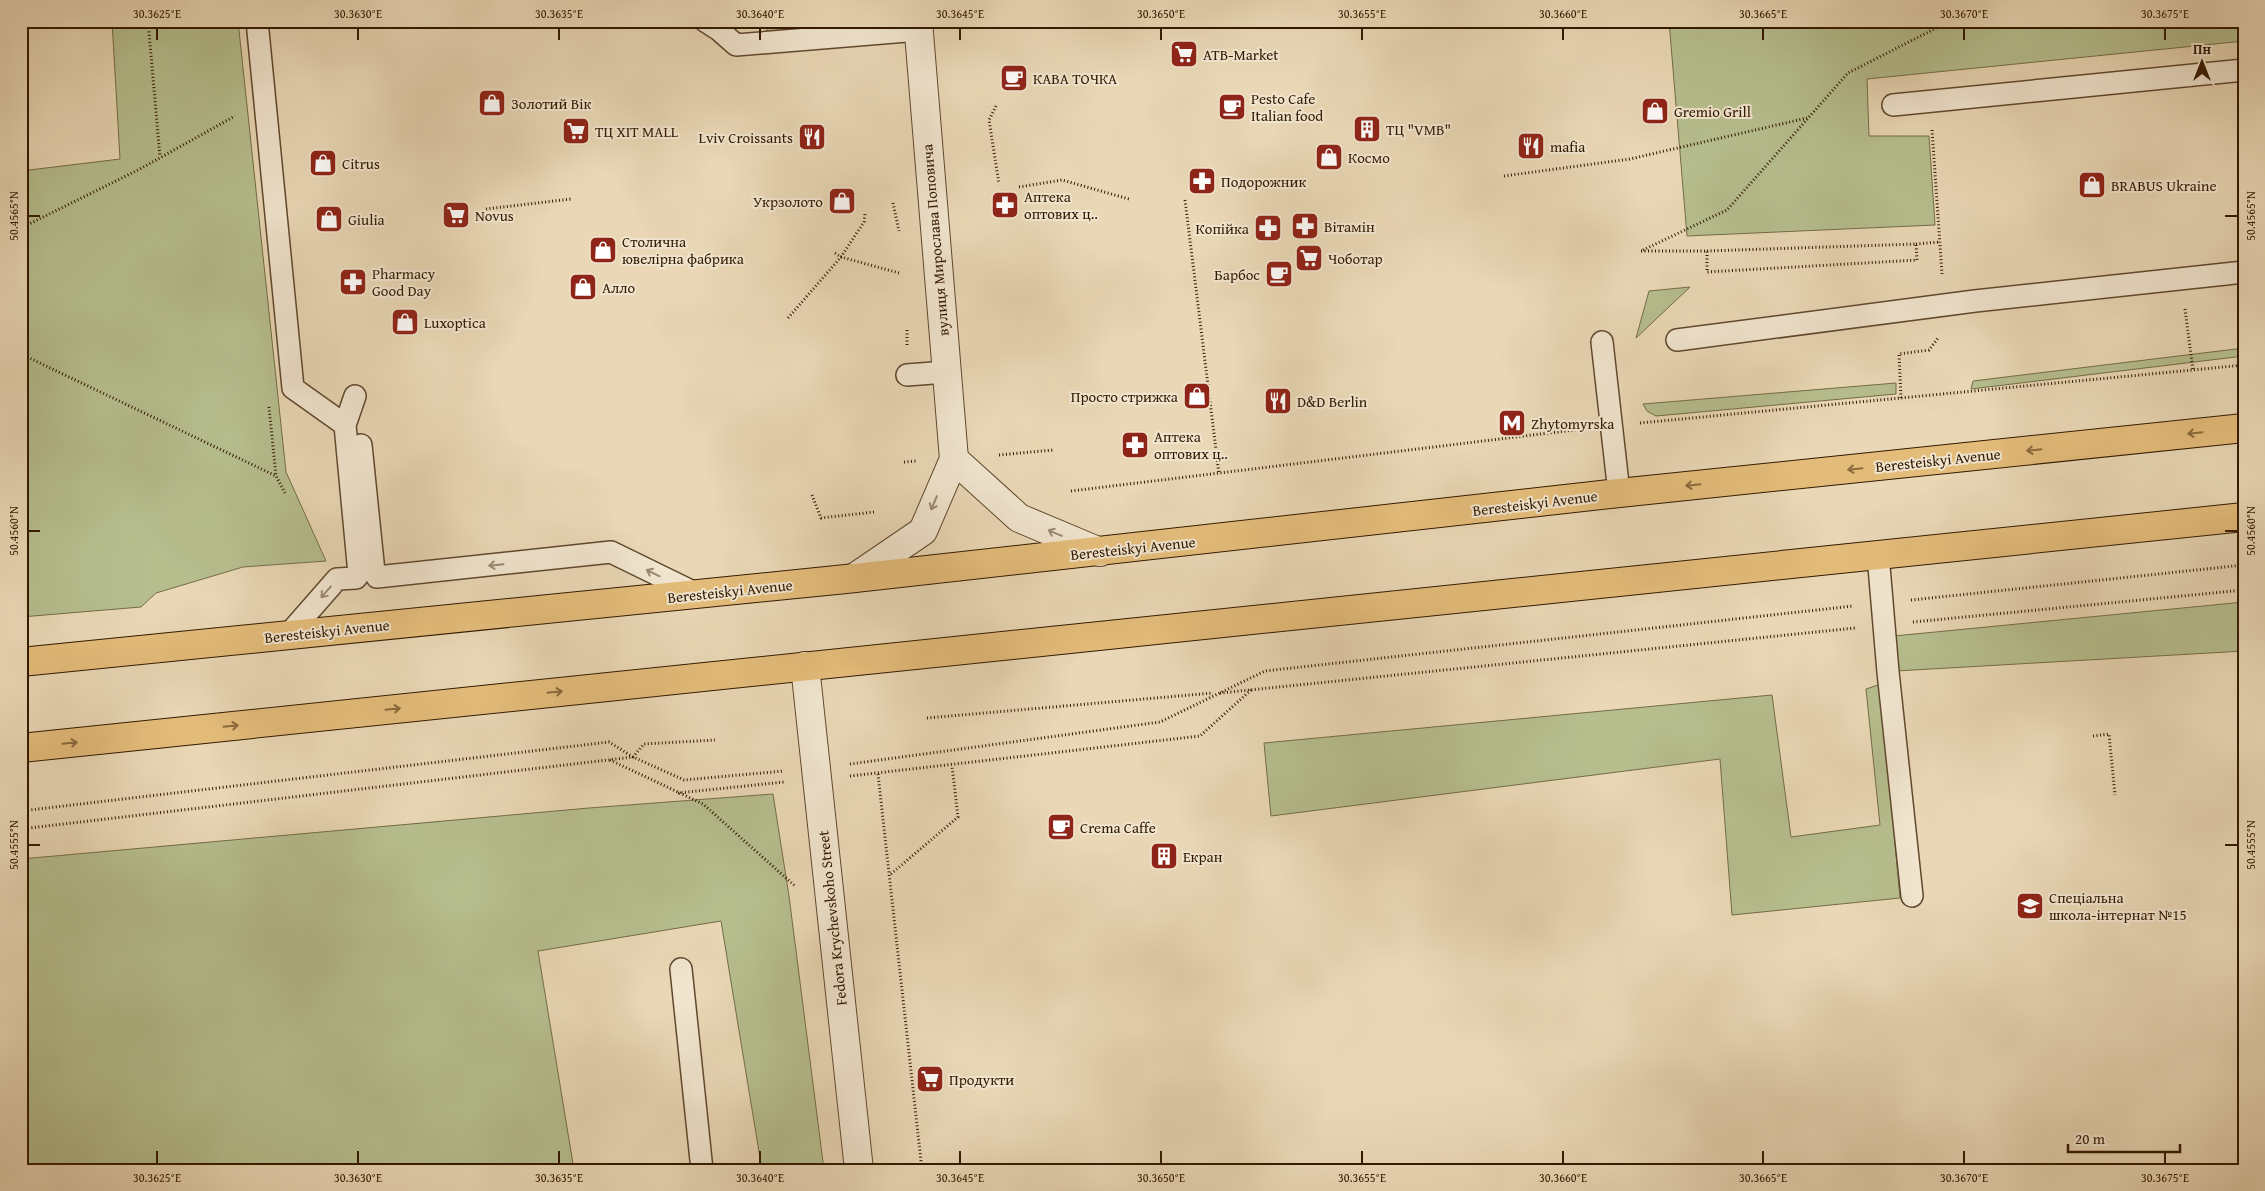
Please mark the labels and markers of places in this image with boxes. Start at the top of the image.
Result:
supermarket icon: ATB-Market [1169,39,1199,69]
place label: ATB-Market [1203,44,1279,65]
cafe icon: КАВА ТОЧКА [999,63,1029,93]
place label: КАВА ТОЧКА [1033,68,1117,89]
shop icon: Золотий Вік [477,88,507,118]
place label: Pesto Cafe Italian food [1251,88,1323,126]
cafe icon: Pesto Cafe Italian food [1217,92,1247,122]
place label: Золотий Вік [511,93,591,114]
shop icon: Gremio Grill [1640,96,1670,126]
place label: Gremio Grill [1674,101,1751,122]
building icon: ТЦ "VMB" [1352,114,1382,144]
supermarket icon: ТЦ ХІТ MALL [561,116,591,146]
place label: ТЦ "VMB" [1386,119,1451,140]
place label: ТЦ ХІТ MALL [595,121,679,142]
restaurant icon: Lviv Croissants [797,122,827,152]
place label: Lviv Croissants [699,127,793,148]
restaurant icon: mafia [1516,131,1546,161]
place label: mafia [1550,136,1585,157]
shop icon: Космо [1314,142,1344,172]
place label: Космо [1348,147,1390,168]
shop icon: Citrus [308,148,338,178]
place label: Citrus [342,153,380,174]
pharmacy icon: Подорожник [1187,166,1217,196]
shop icon: BRABUS Ukraine [2077,170,2107,200]
place label: Подорожник [1221,171,1306,192]
place label: BRABUS Ukraine [2111,175,2217,196]
shop icon: Укрзолото [827,186,857,216]
place label: Аптека оптових ц.. [1024,186,1098,224]
pharmacy icon: Аптека оптових ц.. [990,190,1020,220]
place label: Укрзолото [753,191,823,212]
supermarket icon: Novus [441,200,471,230]
shop icon: Giulia [314,204,344,234]
place label: Novus [475,205,514,226]
place label: Giulia [348,209,385,230]
pharmacy icon: Вітамін [1290,211,1320,241]
pharmacy icon: Копійка [1253,213,1283,243]
place label: Вітамін [1324,216,1375,237]
place label: Копійка [1196,218,1250,239]
place label: Столична ювелірна фабрика [622,231,745,269]
shop icon: Столична ювелірна фабрика [588,235,618,265]
supermarket icon: Чоботар [1294,243,1324,273]
place label: Чоботар [1328,248,1383,269]
cafe icon: Барбос [1264,259,1294,289]
place label: Pharmacy Good Day [372,263,436,301]
place label: Барбос [1214,264,1260,285]
pharmacy icon: Pharmacy Good Day [338,267,368,297]
shop icon: Алло [568,272,598,302]
place label: Алло [602,277,636,298]
shop icon: Luxoptica [390,307,420,337]
place label: Luxoptica [424,312,486,333]
shop icon: Просто стрижка [1182,381,1212,411]
place label: Просто стрижка [1071,386,1179,407]
restaurant icon: D&D Berlin [1263,386,1293,416]
place label: D&D Berlin [1297,391,1368,412]
metro station icon: Zhytomyrska [1497,408,1527,438]
place label: Zhytomyrska [1531,413,1614,434]
place label: Аптека оптових ц‥ [1154,426,1228,464]
pharmacy icon: Аптека оптових ц‥ [1120,430,1150,460]
cafe icon: Crema Caffe [1046,812,1076,842]
place label: Crema Caffe [1080,817,1156,838]
building icon: Екран [1149,841,1179,871]
place label: Екран [1183,846,1223,867]
place label: Спеціальна школа-інтернат №15 [2049,887,2187,925]
school or university icon: Спеціальна школа-інтернат №15 [2015,891,2045,921]
supermarket icon: Продукти [915,1064,945,1094]
place label: Продукти [949,1069,1014,1090]

